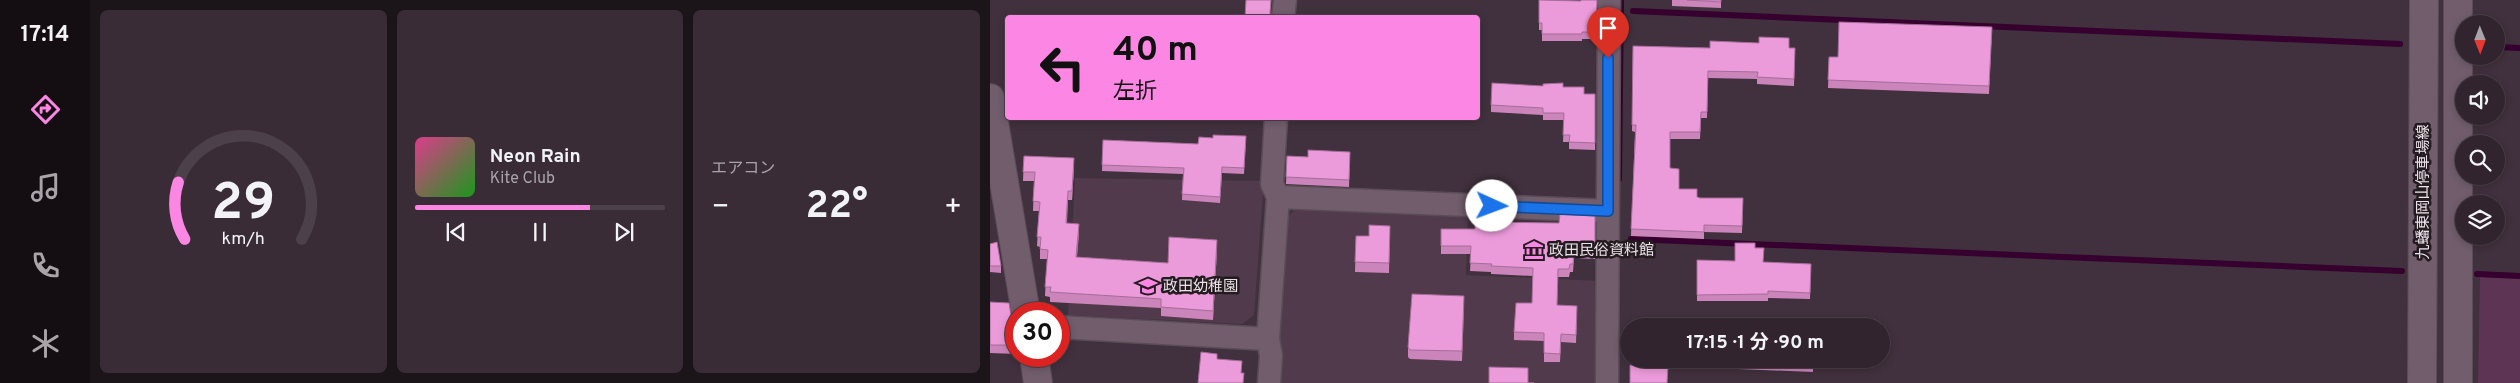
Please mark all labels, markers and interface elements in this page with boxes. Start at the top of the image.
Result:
pin [1587,7,1629,58]
icon: arrive [1594,14,1622,42]
north arrow [2455,15,2505,65]
map controls [2455,15,2505,245]
text: 17:14 [21,22,69,49]
text: 40 m [1113,29,1198,73]
icon: left [1030,35,1095,100]
button: sound [2455,75,2505,125]
text: 左折 [1113,79,1157,106]
icon: directions [28,92,63,127]
street label: 九蟠東岡山停車場線 [2415,124,2434,260]
button: search [2455,135,2505,185]
text: Neon Rain [490,145,581,169]
text: エアコン [711,159,775,179]
text: Kite Club [490,169,555,189]
icon: music [28,170,63,205]
text: 29 [211,172,275,238]
position arrow [1465,179,1517,231]
text: 22° [806,183,868,232]
text: − [711,190,729,226]
text: + [944,190,962,226]
button: layers [2455,195,2505,245]
icon: previous [442,218,470,246]
icon: pause [526,218,554,246]
icon: next [610,218,638,246]
text: km/h [222,228,265,251]
museum icon: 政田民俗資料館 [1523,239,1545,261]
place label: 政田民俗資料館 [1549,241,1654,261]
icon: phone [28,248,63,283]
school or university icon: 政田幼稚園 [1137,275,1159,297]
place label: 政田幼稚園 [1163,278,1238,297]
speed limit sign: 30 [1005,302,1070,367]
icon: climate [28,326,63,361]
text: 17:15 · 1 分 · 90 m [1686,331,1824,355]

